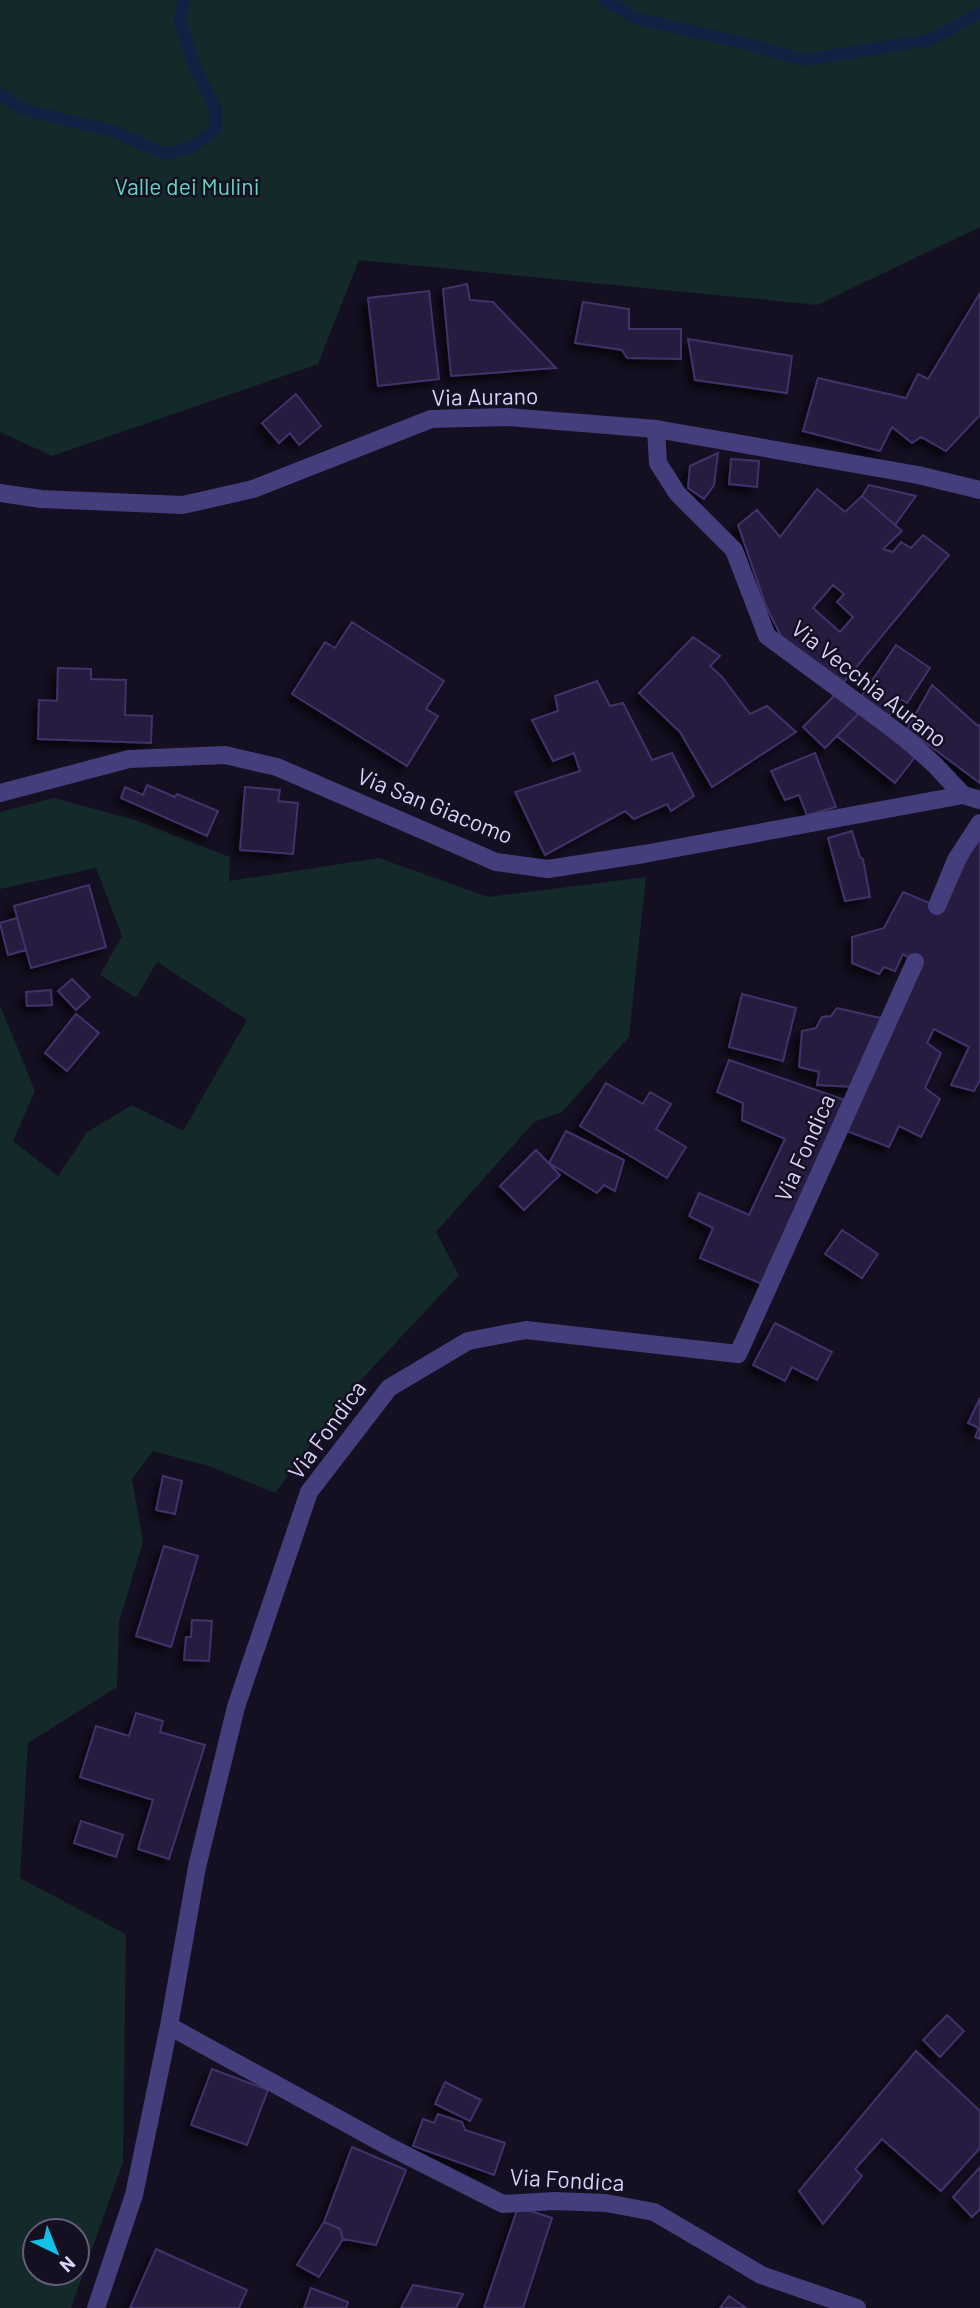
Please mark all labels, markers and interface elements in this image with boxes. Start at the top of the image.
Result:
park label: Valle dei Mulini [114,172,260,200]
street label: Via Aurano [431,381,539,411]
street label: Via Vecchia Aurano [786,614,953,753]
street label: Via San Giacomo [353,761,517,849]
street label: Via Fondica [768,1089,840,1206]
street label: Via Fondica [281,1375,371,1484]
street label: Via Fondica [509,2162,625,2196]
north arrow [21,2217,91,2287]
text: N [55,2252,80,2278]

